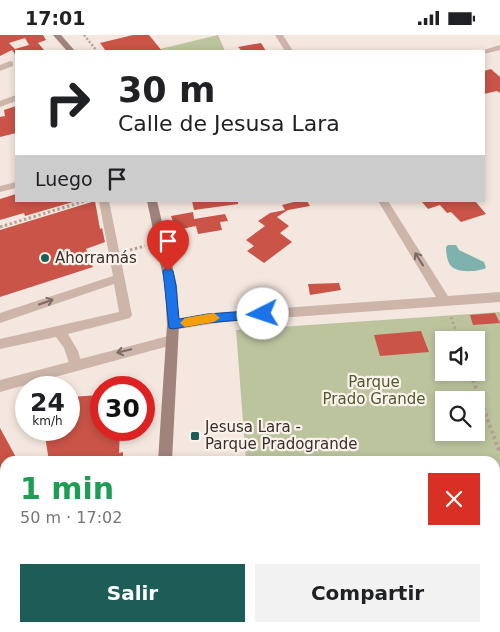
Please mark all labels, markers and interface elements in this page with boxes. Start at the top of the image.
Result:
text: 17:01 [25,7,85,29]
icon: right [35,70,100,135]
text: 30 m [118,70,215,110]
text: Calle de Jesusa Lara [118,111,340,136]
icon: arrive [103,165,131,193]
text: Luego [35,168,93,190]
pin [147,220,189,271]
icon: arrive [154,227,182,255]
place label: Ahorramás [55,249,137,267]
marker: Ahorramás [39,252,51,264]
one-way arrow [414,253,424,267]
position arrow [236,287,288,339]
one-way arrow [38,297,53,306]
map controls [435,331,485,441]
button: sound [435,331,485,381]
one-way arrow [117,347,133,357]
park label: Parque Prado Grande [323,373,425,408]
speed limit sign: 30 [90,376,155,441]
text: 24 [30,388,65,417]
button: search [435,391,485,441]
text: km/h [32,414,63,428]
place label: Jesusa Lara - Parque Pradogrande [204,418,357,453]
marker: Jesusa Lara - Parque Pradogrande [189,430,201,442]
text: 1 min [20,471,114,506]
button: close [428,473,480,525]
text: 50 m · 17:02 [20,508,122,527]
button: Salir [20,564,245,622]
button: Compartir [255,564,480,622]

